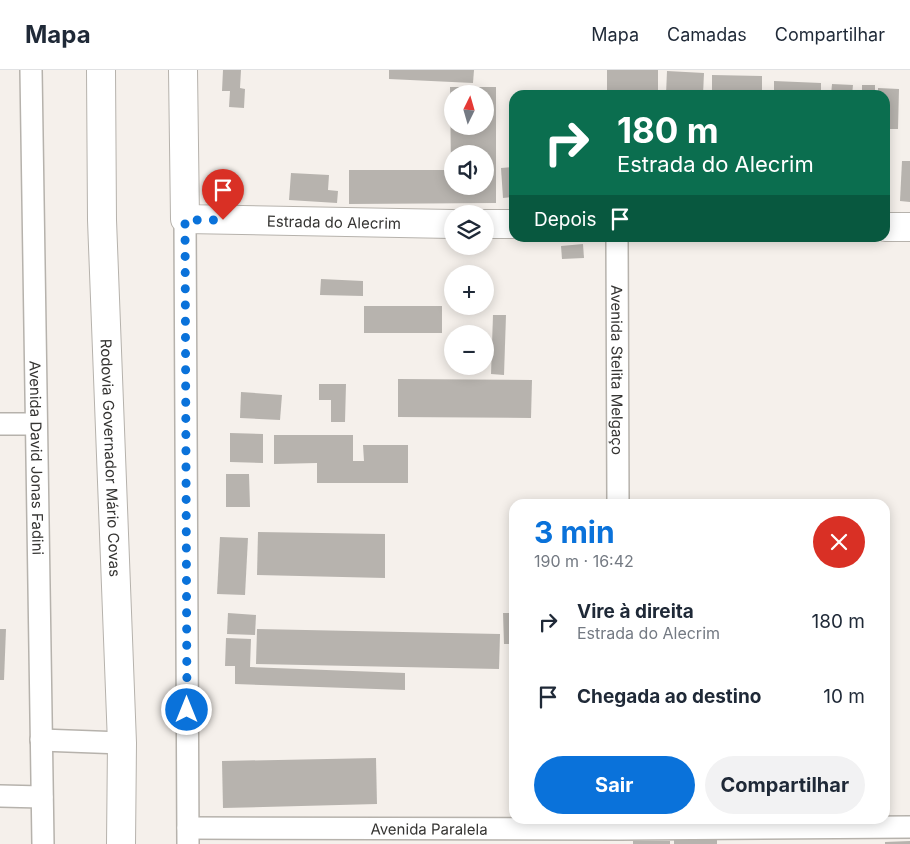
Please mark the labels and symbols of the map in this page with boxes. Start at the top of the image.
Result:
north arrow [444,85,494,135]
pin [202,169,244,220]
street label: Estrada do Alecrim [267,211,401,233]
street label: Avenida Stelita Melgaço [608,285,627,455]
street label: Rodovia Governador Mário Covas [97,338,125,577]
street label: Avenida David Jonas Fadini [26,361,48,555]
position arrow [160,683,212,735]
street label: Avenida Paralela [370,819,488,838]

